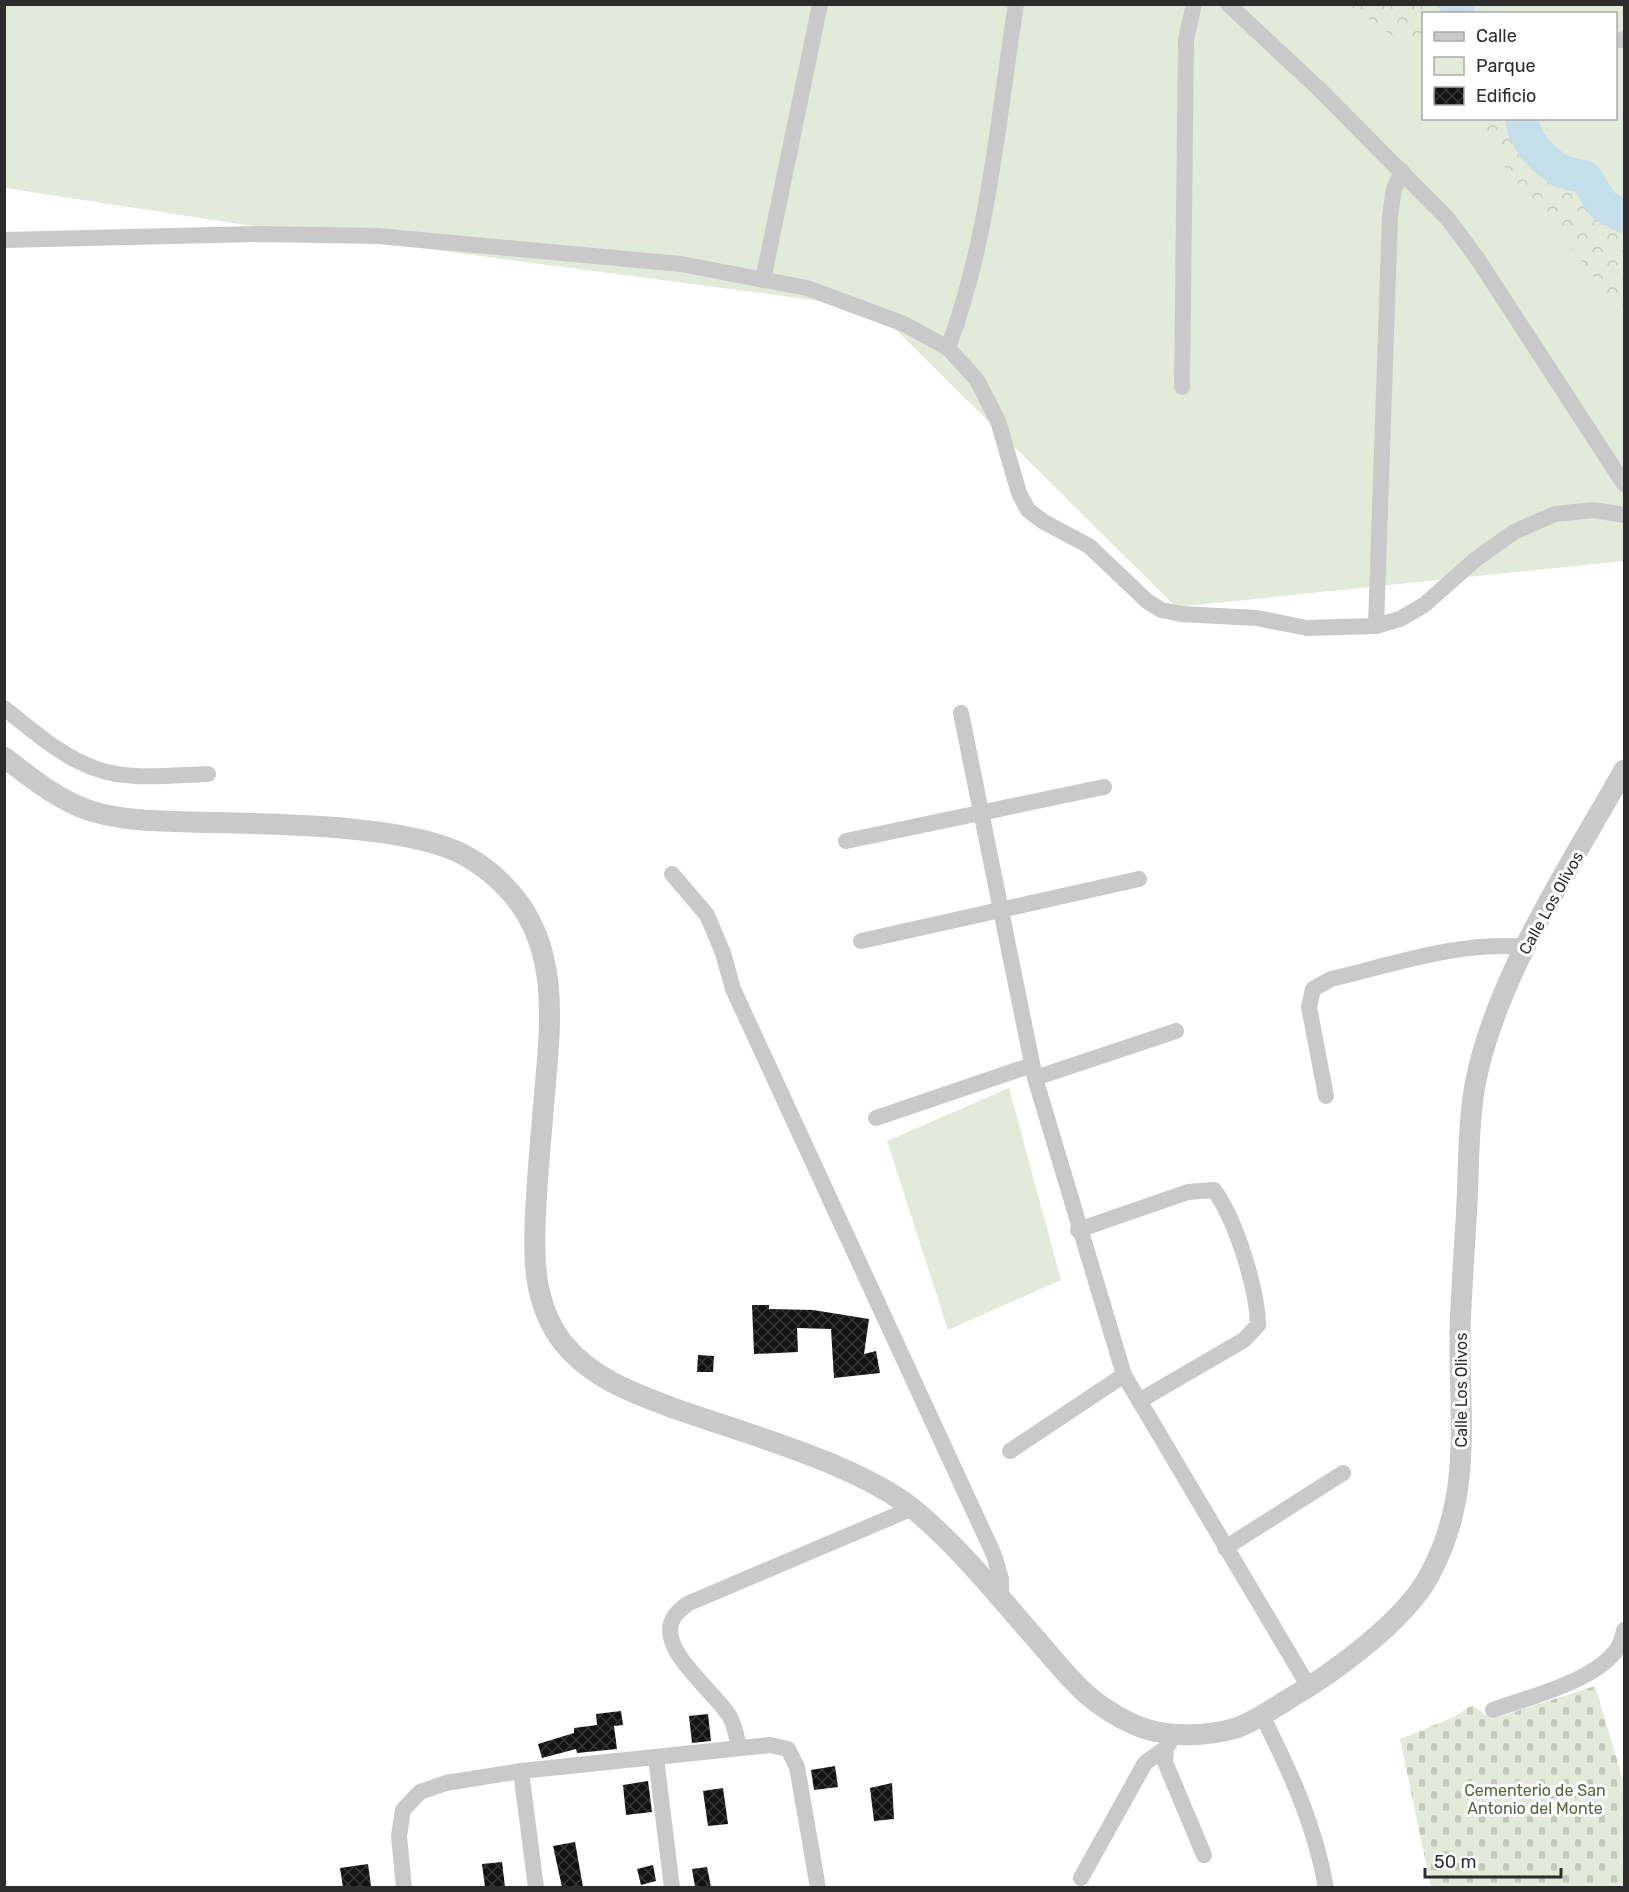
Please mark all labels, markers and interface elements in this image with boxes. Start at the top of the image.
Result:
legend [1422,12,1617,120]
text: Calle [1476,25,1517,47]
text: Parque [1476,55,1536,77]
text: Edificio [1476,85,1536,107]
street label: Calle Los Olivos [1515,848,1587,958]
street label: Calle Los Olivos [1452,1333,1471,1447]
park label: Cementerio de San Antonio del Monte [1464,1781,1606,1818]
scale bar [1425,1841,1562,1879]
text: 50 m [1434,1851,1477,1873]

